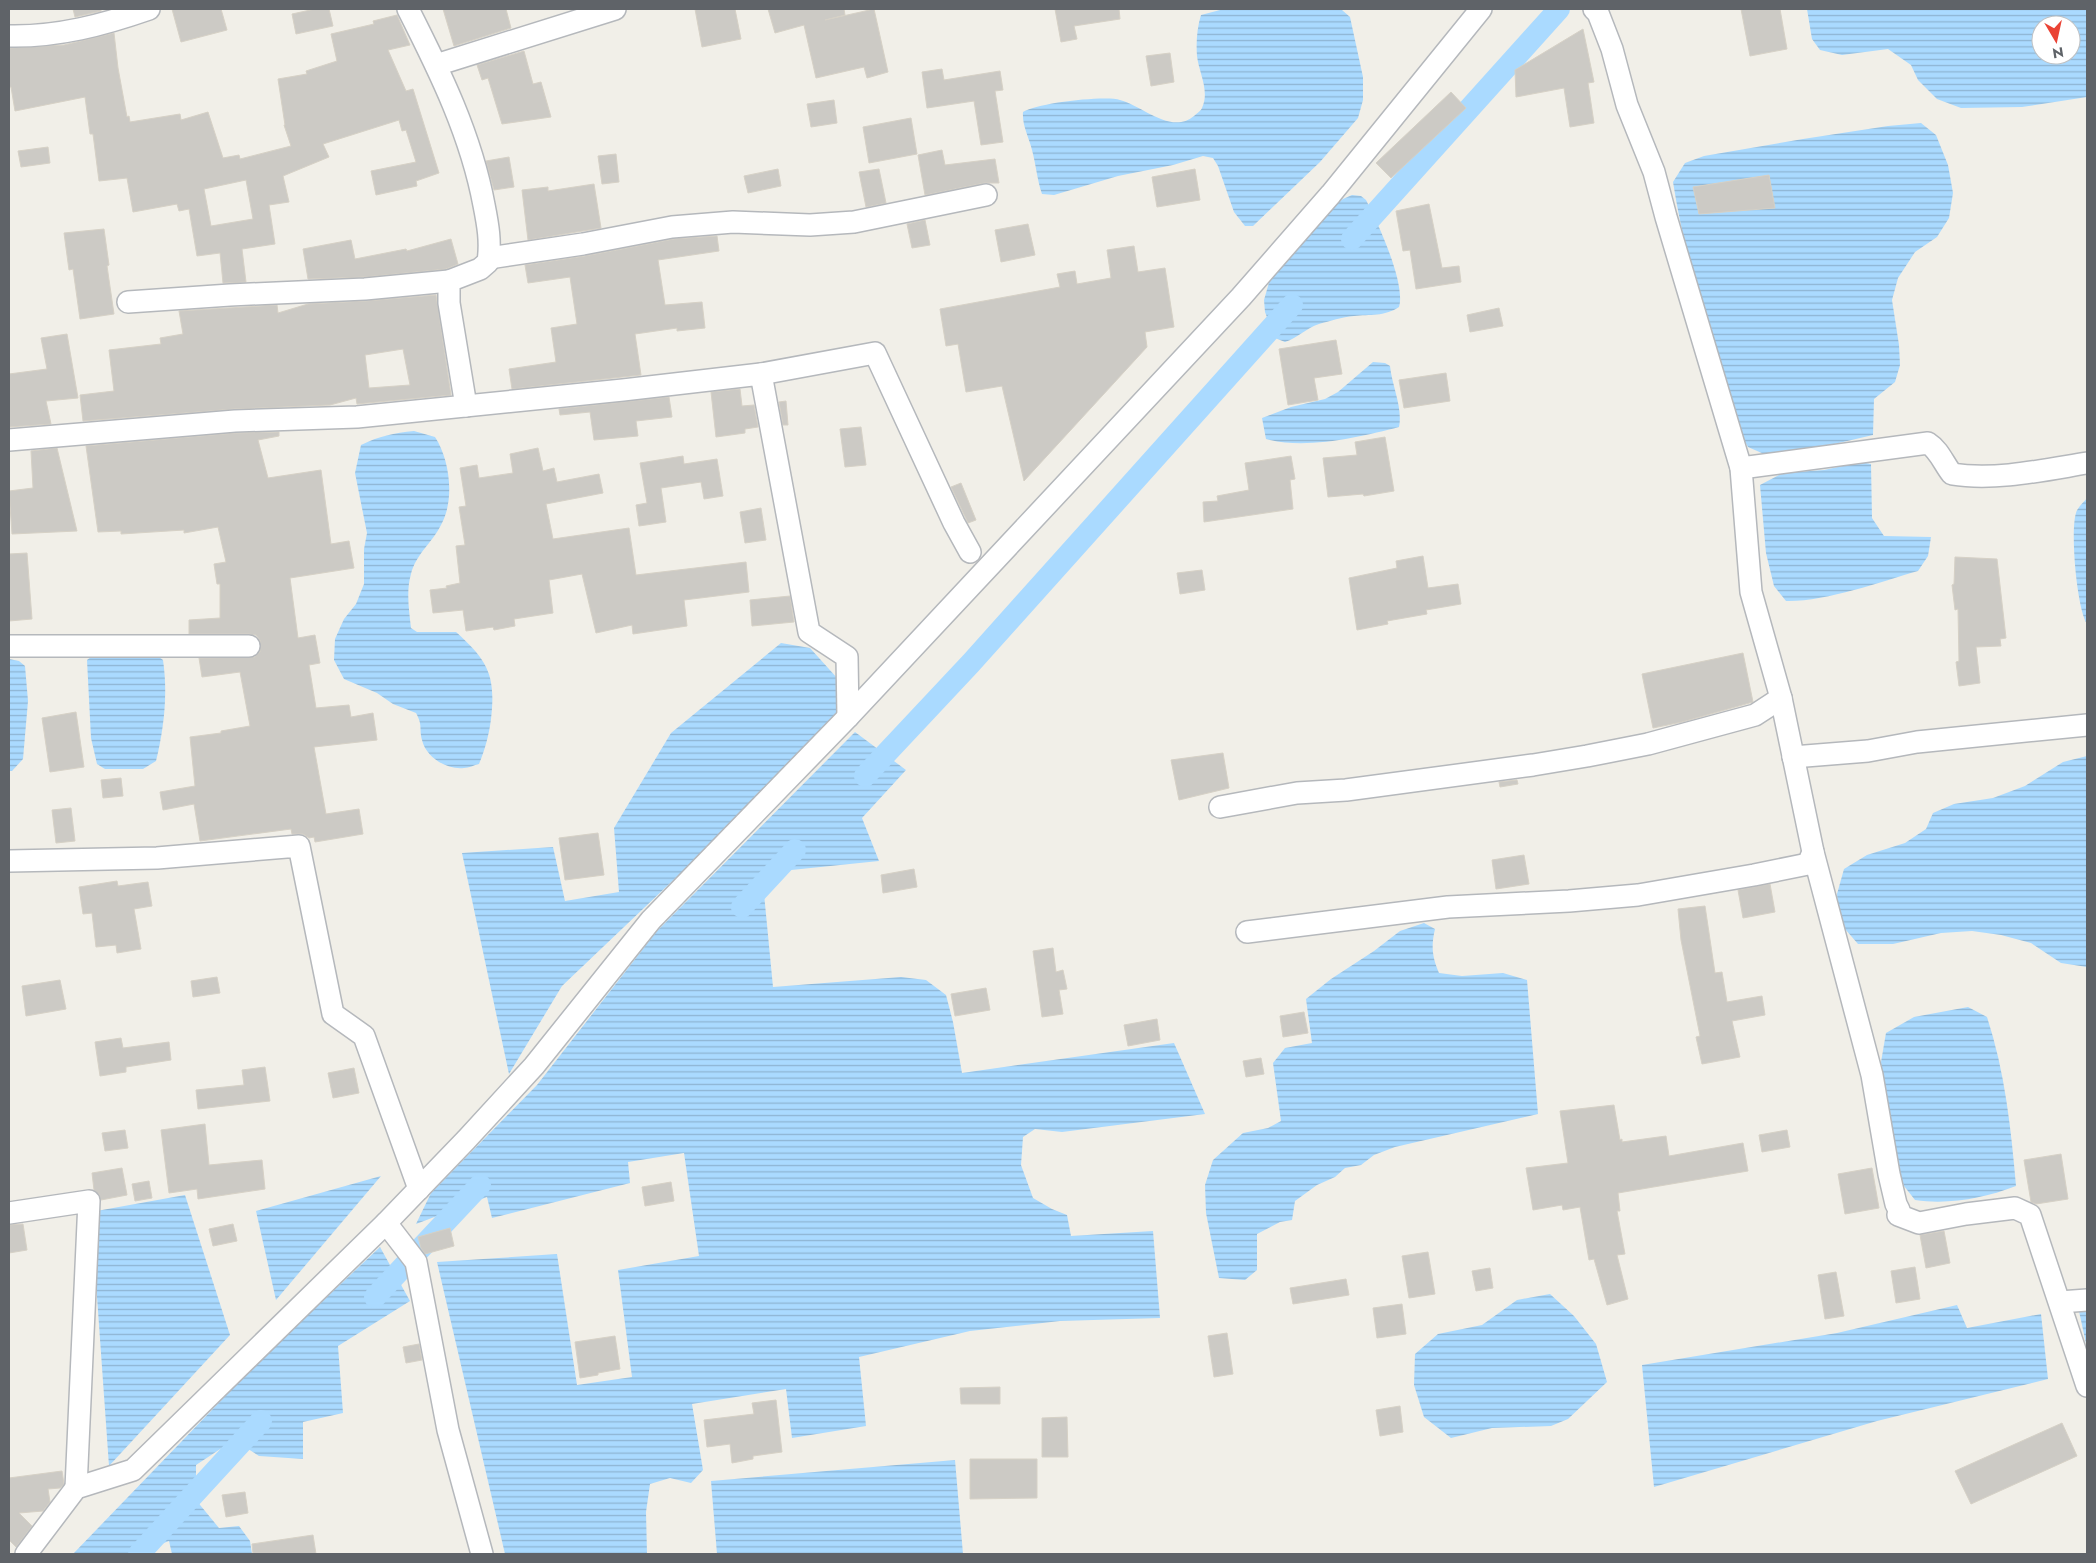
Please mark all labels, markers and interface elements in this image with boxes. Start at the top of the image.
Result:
north arrow [2031,15,2081,65]
text: N [2051,42,2065,64]

